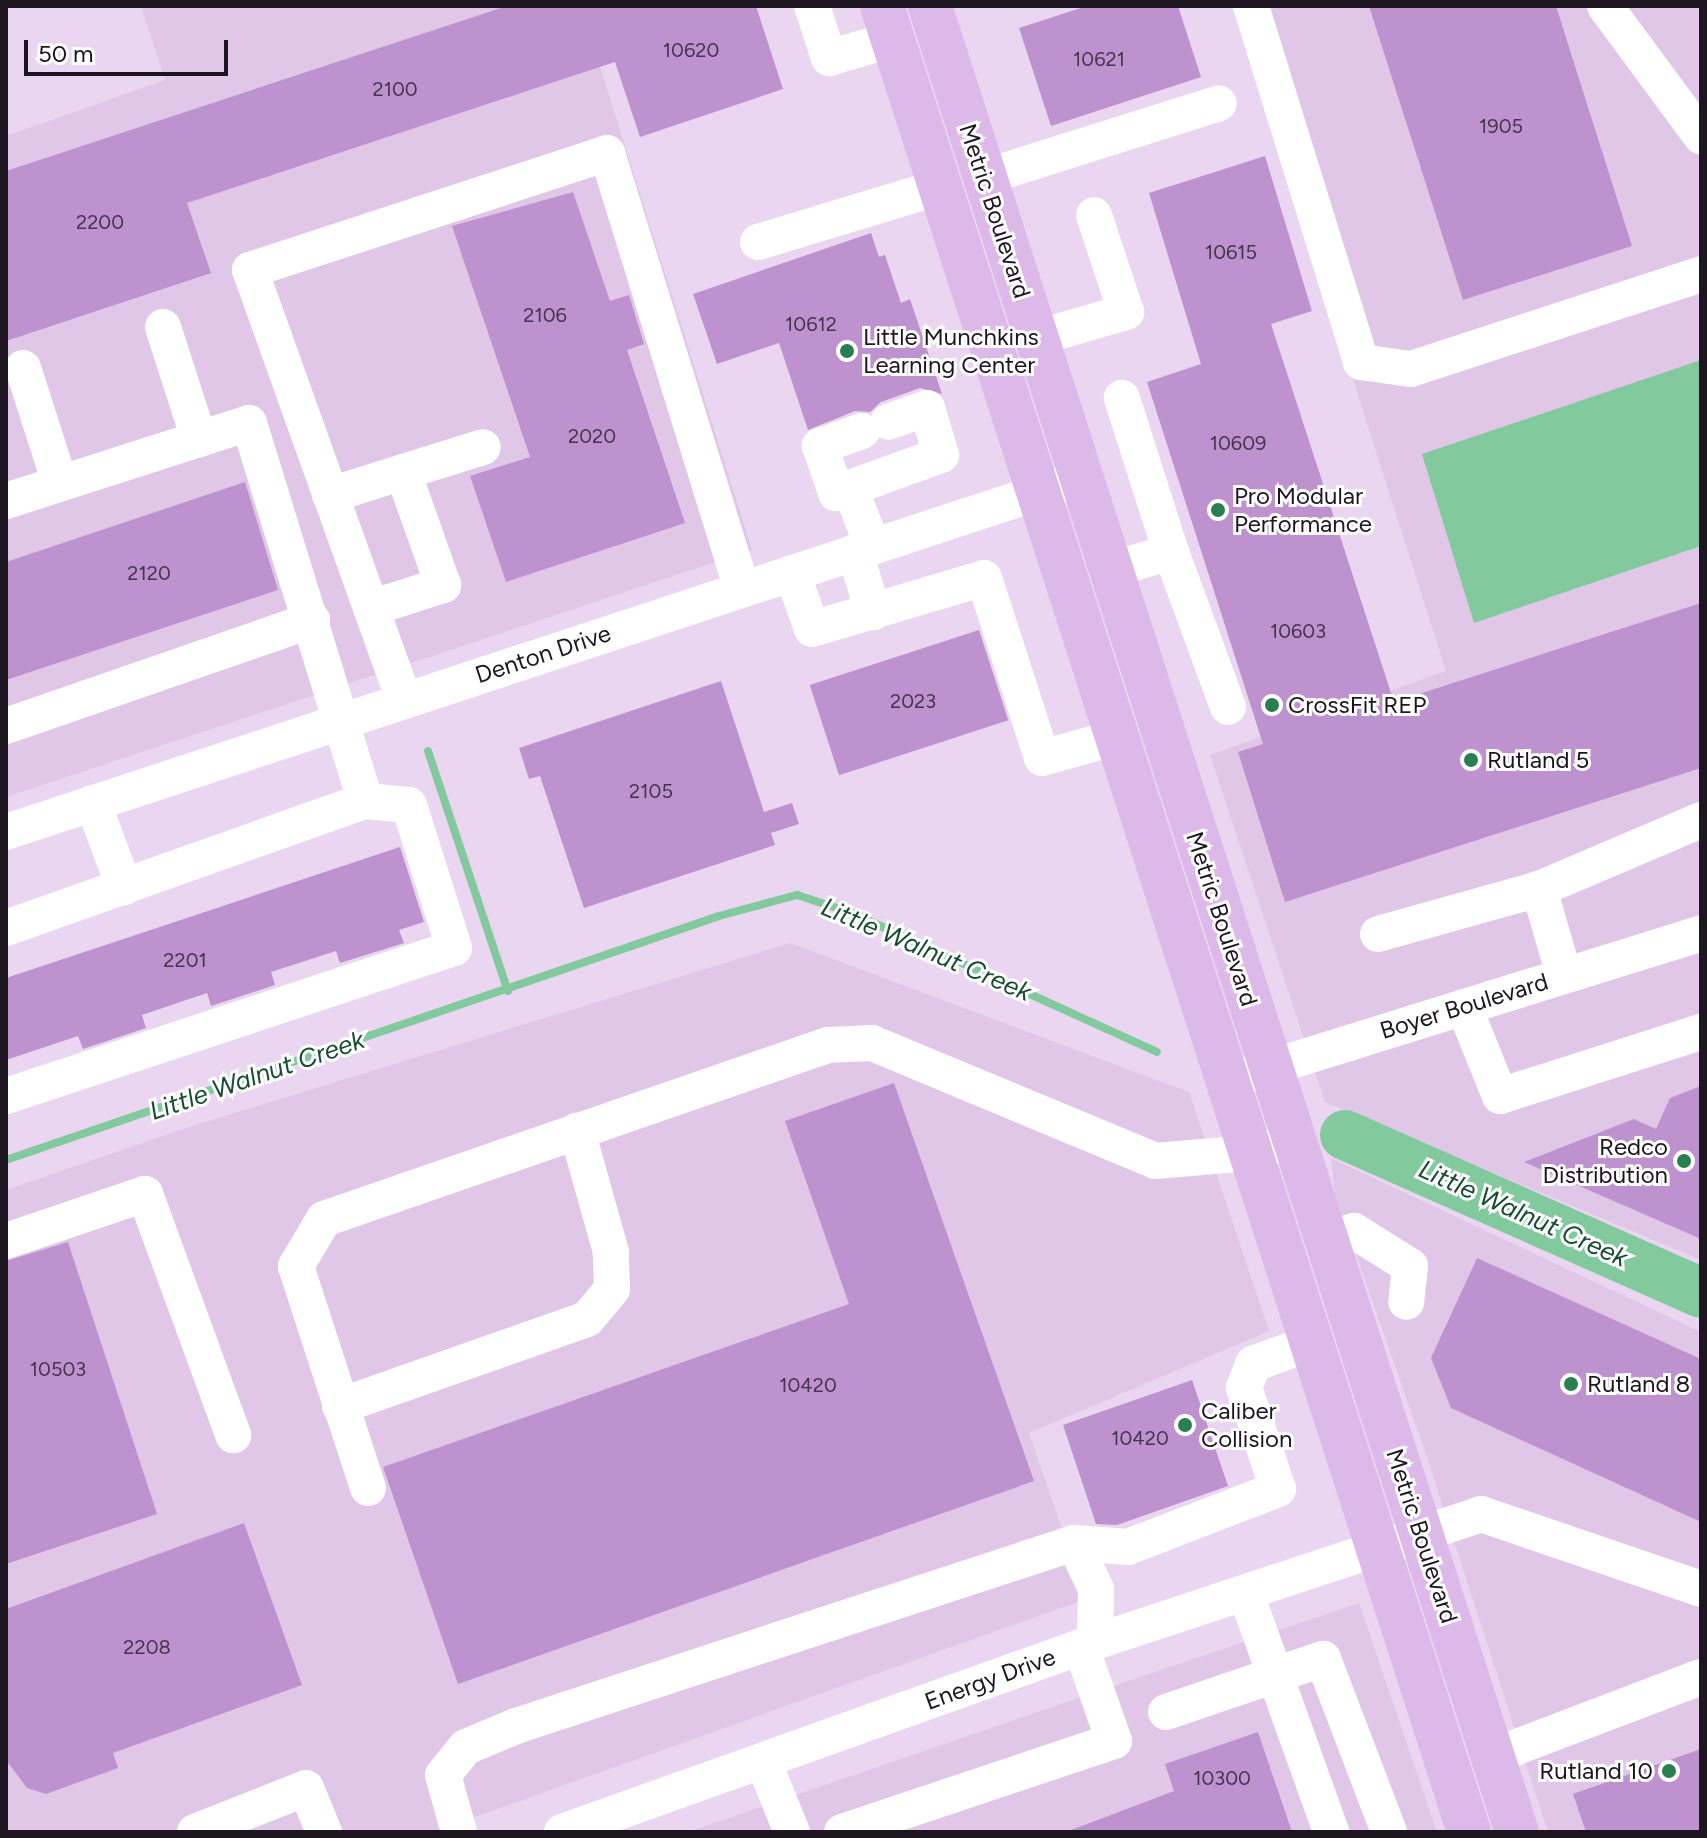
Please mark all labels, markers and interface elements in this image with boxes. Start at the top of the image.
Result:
scale bar [28,24,232,74]
house number: 10620 [663,38,719,62]
text: 50 m [38,39,94,68]
house number: 10621 [1073,47,1125,71]
house number: 2100 [372,77,418,101]
house number: 1905 [1479,114,1523,138]
street label: Metric Boulevard [953,120,1037,302]
house number: 2200 [76,210,124,234]
house number: 10615 [1205,240,1257,264]
house number: 2106 [523,303,567,327]
house number: 10612 [785,312,837,336]
place label: Little Munchkins Learning Center [863,323,1039,379]
marker: Little Munchkins Learning Center [838,342,856,360]
house number: 2020 [568,424,616,448]
house number: 10609 [1210,431,1266,455]
place label: Pro Modular Performance [1234,482,1372,538]
marker: Pro Modular Performance [1209,501,1227,519]
house number: 2120 [127,561,171,585]
street label: Denton Drive [472,619,614,689]
house number: 10603 [1270,619,1326,643]
house number: 2023 [890,689,936,713]
place label: CrossFit REP [1288,691,1426,719]
marker: CrossFit REP [1263,696,1281,714]
place label: Rutland 5 [1487,746,1589,774]
marker: Rutland 5 [1462,751,1480,769]
house number: 2105 [629,779,673,803]
street label: Metric Boulevard [1180,828,1264,1010]
water label: Little Walnut Creek [816,892,1036,1008]
house number: 2201 [163,948,207,972]
street label: Boyer Boulevard [1376,967,1552,1045]
water label: Little Walnut Creek [145,1025,369,1127]
place label: Redco Distribution [1543,1133,1668,1189]
marker: Redco Distribution [1675,1152,1693,1170]
water label: Little Walnut Creek [1414,1154,1632,1274]
house number: 10503 [30,1357,86,1381]
place label: Rutland 8 [1587,1370,1690,1398]
house number: 10420 [779,1373,837,1397]
marker: Rutland 8 [1562,1375,1580,1393]
place label: Caliber Collision [1201,1397,1292,1453]
marker: Caliber Collision [1176,1416,1194,1434]
house number: 10420 [1111,1426,1169,1450]
street label: Metric Boulevard [1380,1445,1464,1627]
house number: 2208 [123,1635,171,1659]
street label: Energy Drive [921,1642,1059,1716]
place label: Rutland 10 [1539,1757,1653,1785]
marker: Rutland 10 [1660,1762,1678,1780]
house number: 10300 [1193,1766,1251,1790]

